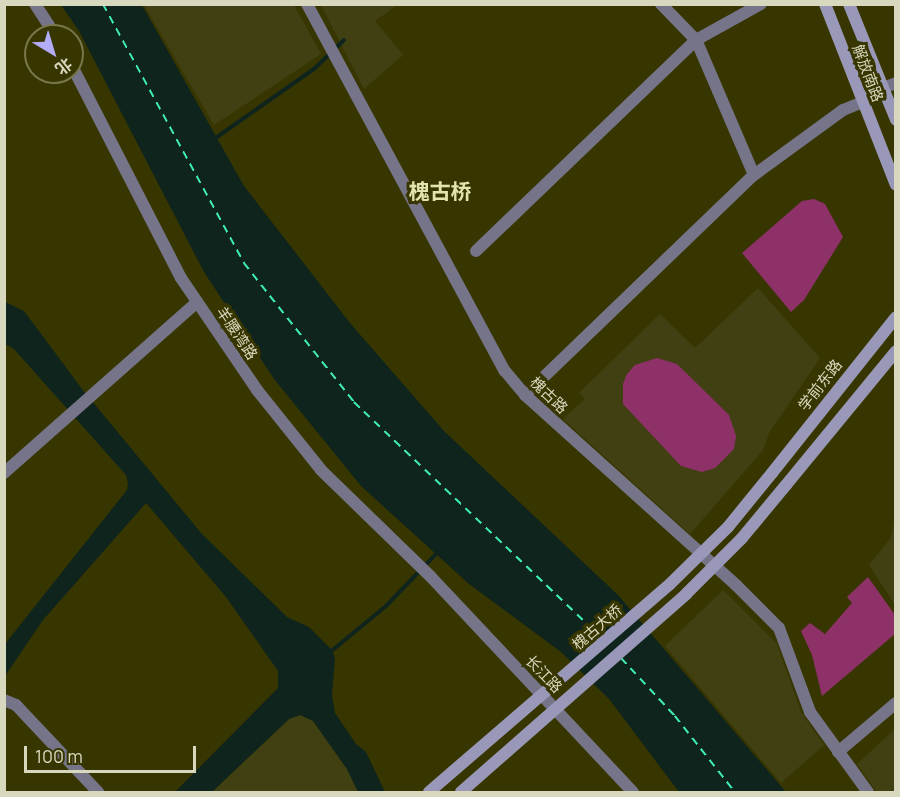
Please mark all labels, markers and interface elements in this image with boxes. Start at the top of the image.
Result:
north arrow [24,24,84,84]
street label: 解放南路 [849,42,887,104]
text: 北 [51,53,77,80]
district label: 槐古桥 [409,178,471,204]
street label: 羊腰湾路 [213,303,261,363]
street label: 学前东路 [794,356,846,414]
street label: 槐古路 [527,373,571,417]
street label: 槐古大桥 [568,601,626,653]
street label: 长江路 [522,652,566,696]
scale bar [27,734,200,772]
text: 100 m [35,744,83,768]

